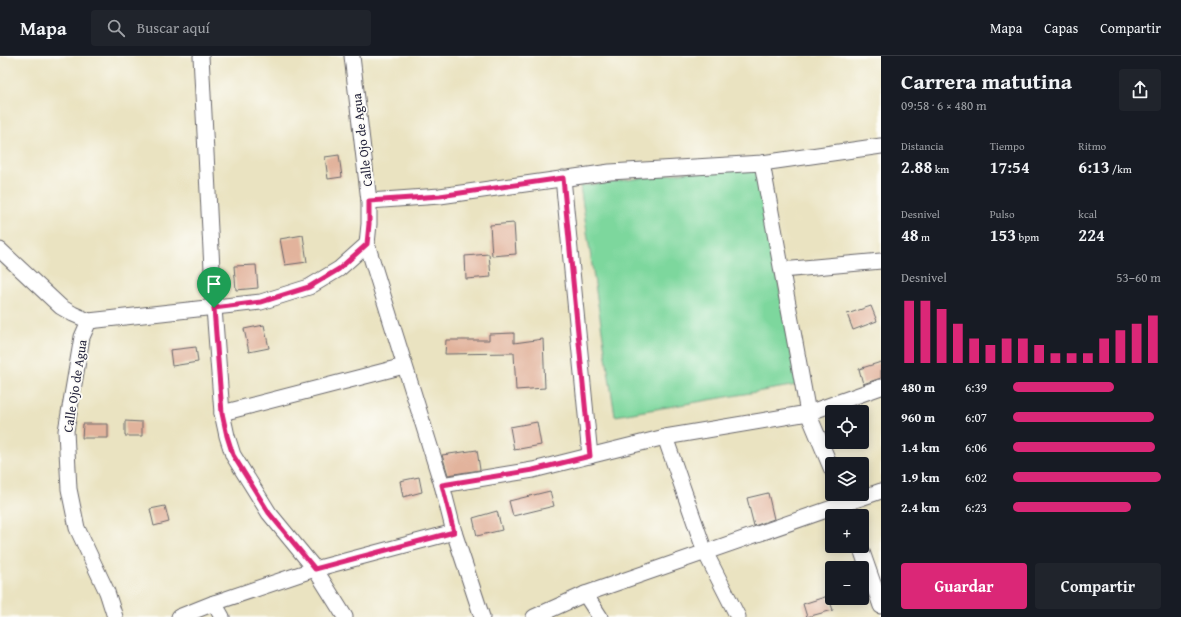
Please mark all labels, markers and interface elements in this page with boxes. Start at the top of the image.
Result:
search box [91,10,371,46]
text: Mapa [20,14,67,42]
icon: search [105,17,127,39]
text: Buscar aquí [137,17,210,38]
text: Mapa [990,18,1022,38]
text: Capas [1044,18,1078,38]
text: Compartir [1100,18,1161,38]
text: Carrera matutina [901,65,1072,97]
button: share [1119,69,1161,111]
street label: Calle Ojo de Agua [347,91,377,188]
text: 09:58 · 6 × 480 m [901,96,987,115]
text: Distancia [901,138,944,154]
text: Tiempo [990,138,1025,154]
text: Ritmo [1078,138,1106,154]
text: 2.88 [901,154,932,179]
text: 17:54 [990,154,1030,179]
text: 6:13 [1078,154,1110,179]
text: km [932,161,949,177]
text: /km [1110,161,1132,177]
text: Desnivel [901,206,940,222]
text: Pulso [990,206,1015,222]
text: kcal [1078,206,1097,222]
text: 48 [901,222,919,247]
text: 153 [990,222,1016,247]
text: 224 [1078,222,1105,247]
text: m [919,229,930,245]
text: bpm [1016,229,1039,245]
pin [197,267,231,308]
text: Desnivel [901,268,947,287]
text: 53–60 m [1116,268,1161,287]
icon: arrive [203,273,225,295]
street label: Calle Ojo de Agua [58,337,92,434]
text: 480 m [901,378,935,397]
text: 6:39 [965,378,987,397]
map controls [825,405,869,605]
button: locate [825,405,869,449]
text: 960 m [901,408,935,427]
text: 6:07 [965,408,987,427]
text: 1.4 km [901,438,940,457]
text: 6:06 [965,438,987,457]
button: layers [825,457,869,501]
text: 1.9 km [901,468,940,487]
text: 6:02 [965,468,987,487]
text: 2.4 km [901,498,940,517]
text: 6:23 [965,498,987,517]
button: + [825,509,869,553]
button: − [825,561,869,605]
button: Guardar [901,563,1027,609]
button: Compartir [1035,563,1161,609]

